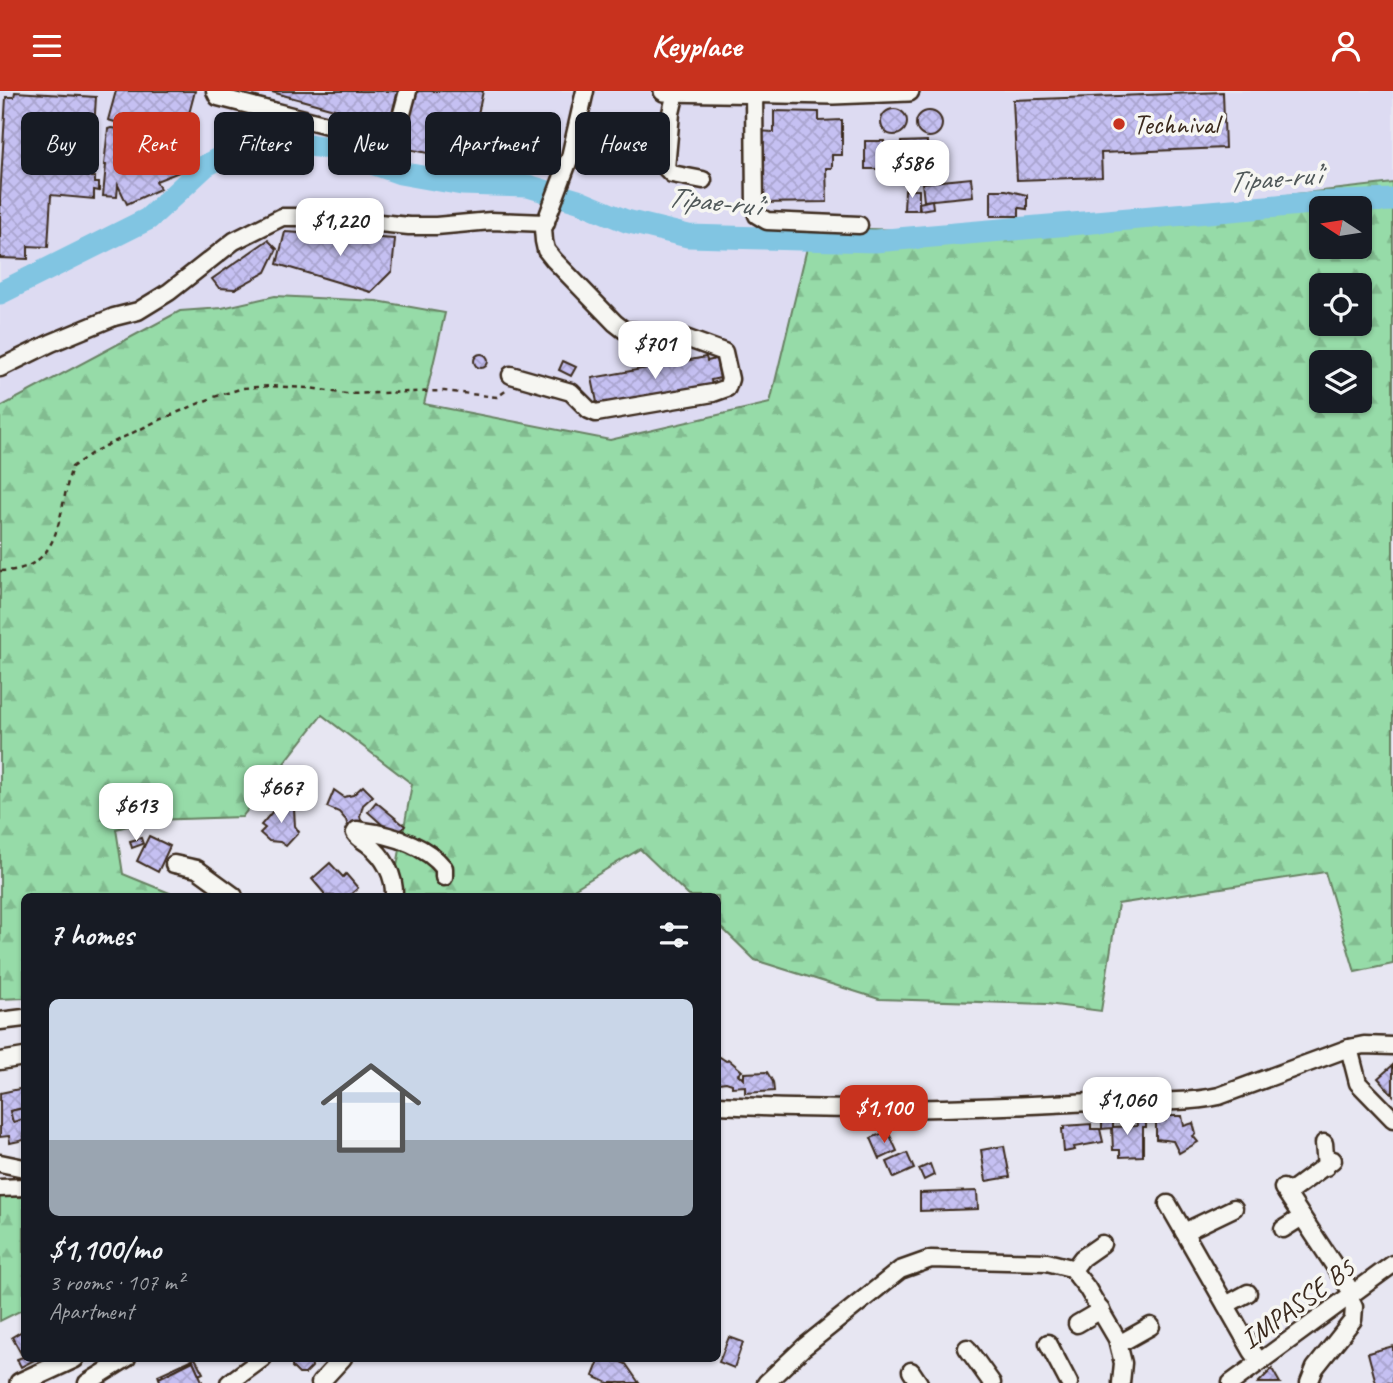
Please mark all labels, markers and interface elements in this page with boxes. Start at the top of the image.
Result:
text: Keyplace [652,25,741,66]
icon: menu [28,27,66,65]
icon: person [1327,27,1365,65]
place label: Technival [1133,107,1224,142]
chip: Buy [21,112,99,175]
chip: Rent [113,112,200,175]
chip: Filters [214,112,314,175]
chip: New [328,112,411,175]
chip: Apartment [425,112,561,175]
chip: House [575,112,670,175]
marker: Technival [1111,116,1127,132]
pin: $586 [871,141,953,200]
text: $586 [891,148,933,177]
water label: Tipae-ru’i [1226,154,1329,201]
water label: Tipae-ru’i [666,177,770,226]
north arrow [1309,196,1372,259]
map controls [1309,196,1372,413]
pin: $1,220 [283,199,397,258]
text: $1,220 [312,206,368,235]
button: locate [1309,273,1372,336]
pin: $701 [614,321,696,381]
text: $701 [634,329,676,358]
button: layers [1309,350,1372,413]
pin: $667 [240,765,322,825]
text: $667 [260,773,302,802]
pin: $613 [95,783,177,843]
text: $613 [115,791,157,820]
text: 7 homes [49,916,134,954]
icon: filters [655,916,693,954]
icon: home [308,1045,434,1171]
pin: $1,060 [1070,1077,1184,1137]
text: $1,060 [1099,1085,1155,1114]
pin: $1,100 [827,1086,941,1145]
text: $1,100 [856,1093,912,1122]
text: $1,100/mo [49,1230,161,1268]
street label: IMPASSE B5 [1233,1249,1362,1357]
text: 3 rooms · 107 m² [49,1268,184,1297]
text: Apartment [49,1297,134,1326]

